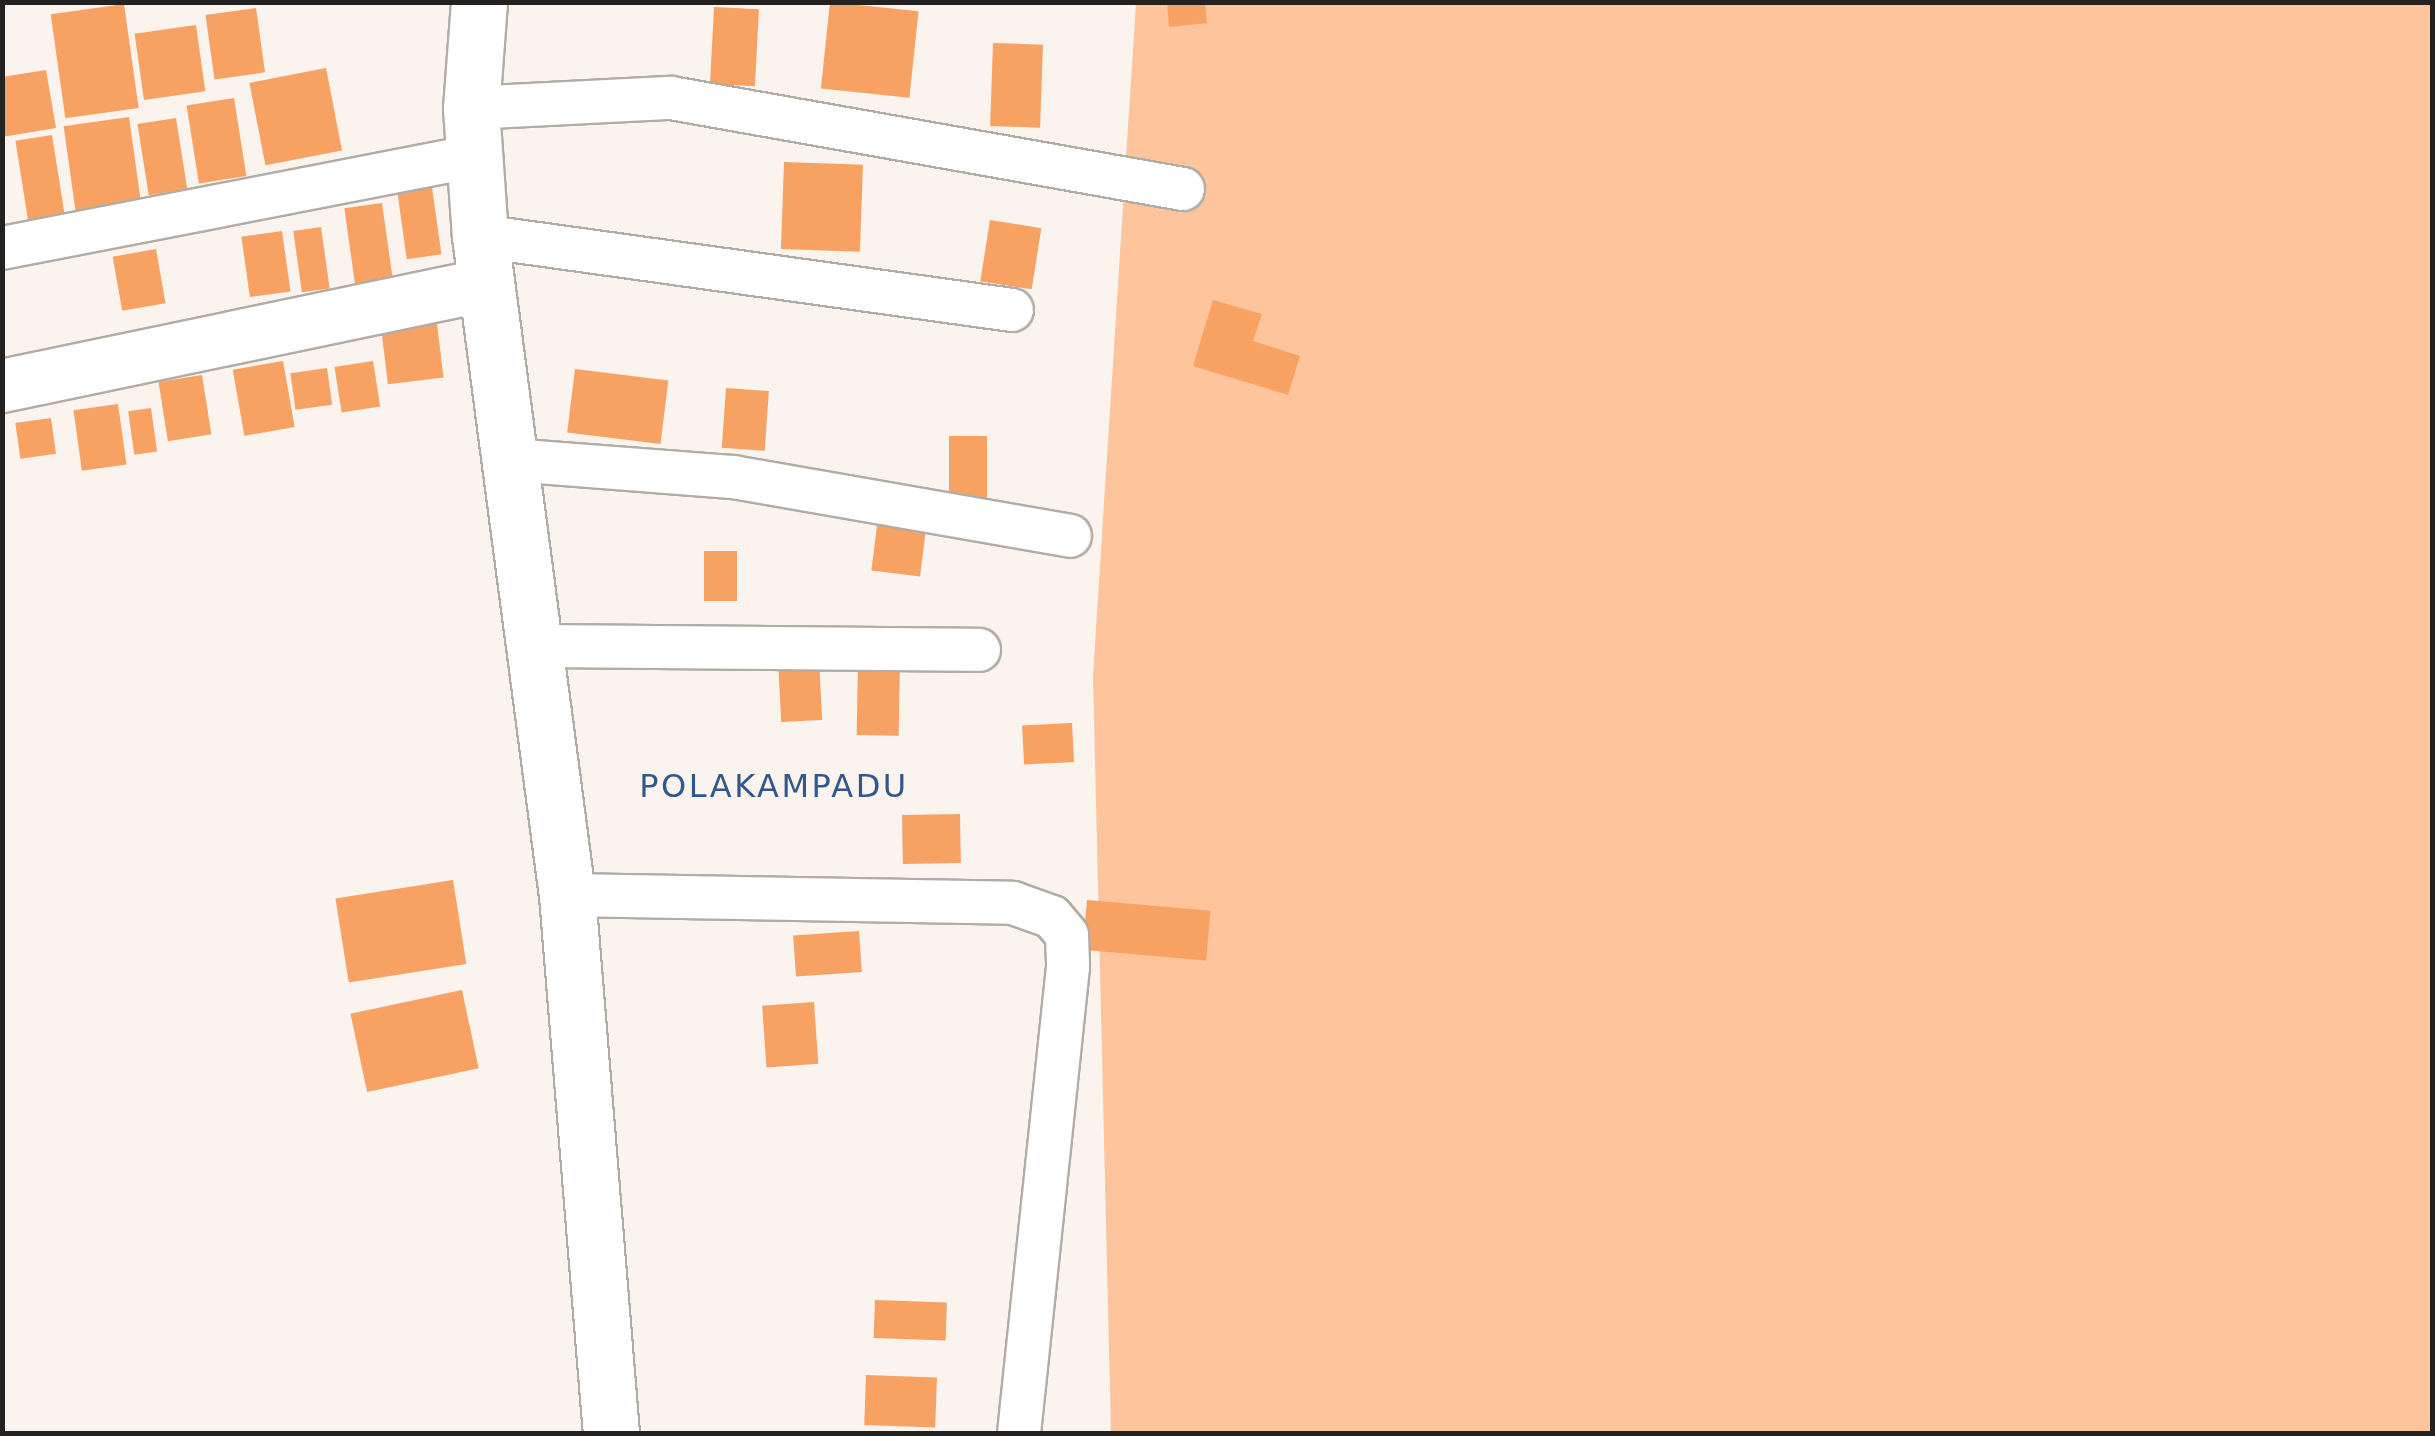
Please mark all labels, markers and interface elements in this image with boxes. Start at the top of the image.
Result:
district label: POLAKAMPADU [639,767,909,805]

